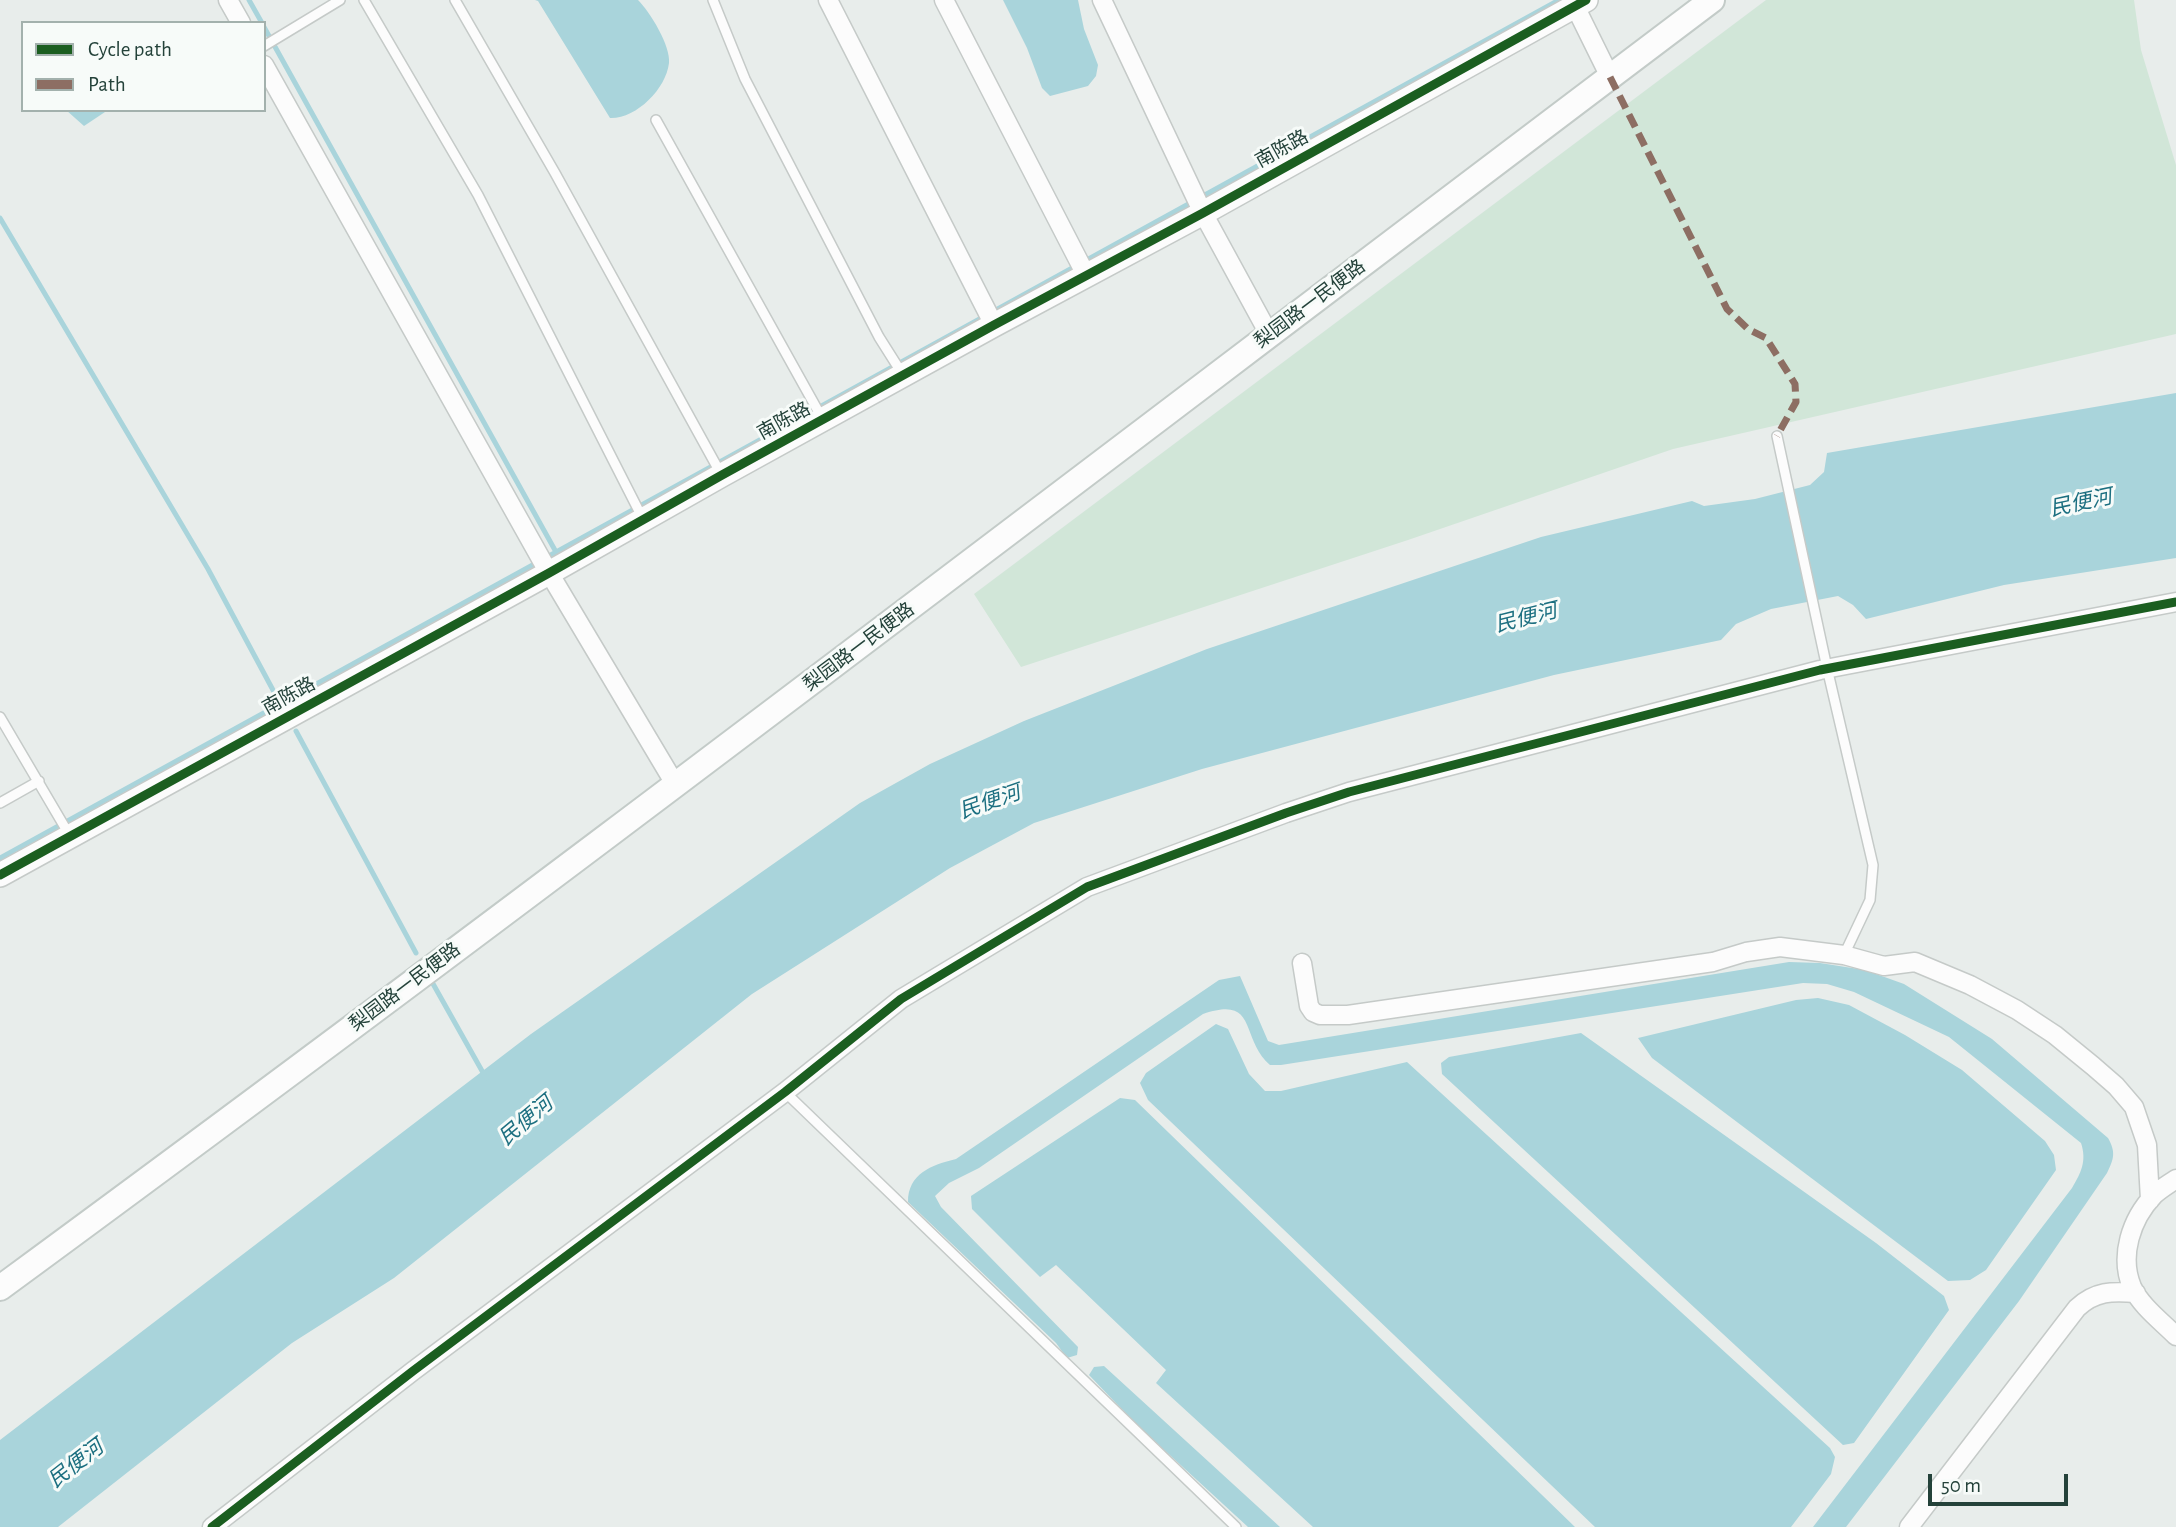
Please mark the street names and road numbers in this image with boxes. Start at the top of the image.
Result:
street label: 南陈路 [1252,125,1312,173]
street label: 梨园路一民便路 [1250,255,1370,353]
street label: 南陈路 [754,397,814,445]
street label: 梨园路一民便路 [799,598,919,696]
street label: 南陈路 [259,672,319,720]
street label: 梨园路一民便路 [345,938,465,1036]

